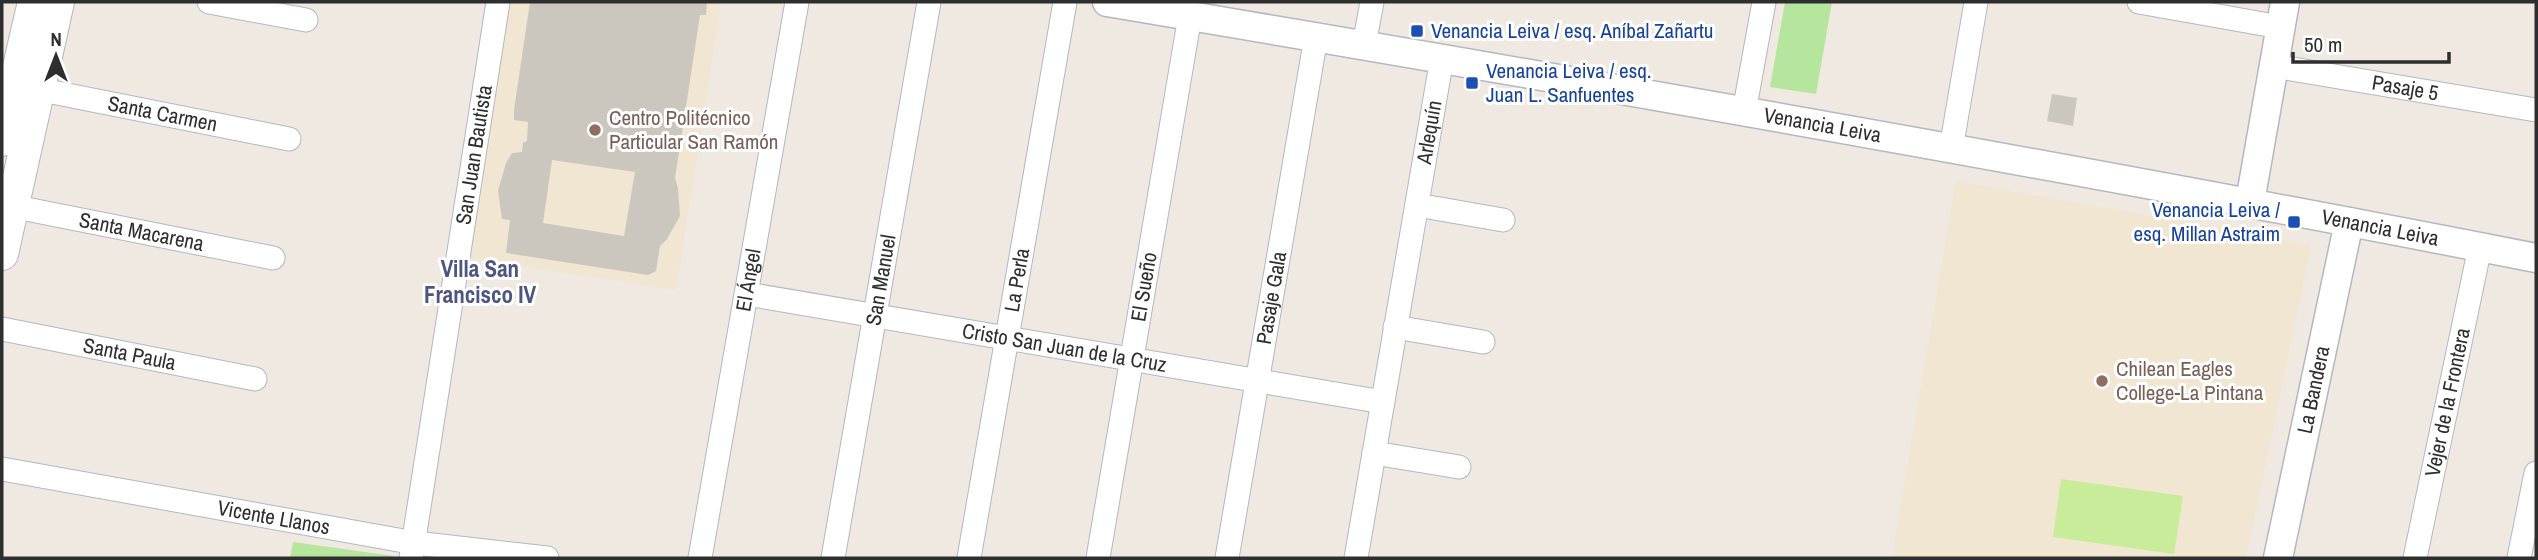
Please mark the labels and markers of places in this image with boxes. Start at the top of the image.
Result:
place label: Venancia Leiva / esq. Aníbal Zañartu [1431,16,1713,45]
marker: Venancia Leiva / esq. Aníbal Zañartu [1409,23,1425,39]
place label: Venancia Leiva / esq. Juan L. Sanfuentes [1486,56,1652,109]
marker: Venancia Leiva / esq. Juan L. Sanfuentes [1464,75,1480,91]
place label: Centro Politécnico Particular San Ramón [609,103,778,156]
marker: Centro Politécnico Particular San Ramón [587,122,603,138]
place label: Venancia Leiva / esq. Millan Astraim [2134,195,2280,248]
marker: Venancia Leiva / esq. Millan Astraim [2286,214,2302,230]
place label: Chilean Eagles College-La Pintana [2116,354,2264,407]
marker: Chilean Eagles College-La Pintana [2094,373,2110,389]

